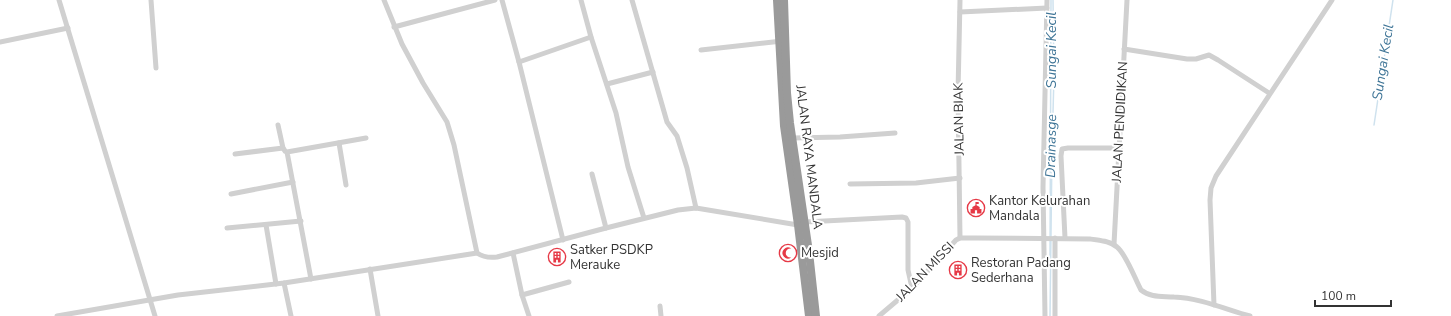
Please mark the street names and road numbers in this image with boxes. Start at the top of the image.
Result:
street label: JALAN PENDIDIKAN [1108,61,1132,184]
street label: JALAN BIAK [949,82,969,156]
street label: JALAN RAYA MANDALA [791,83,827,231]
street label: JALAN MISSI [891,238,958,307]

